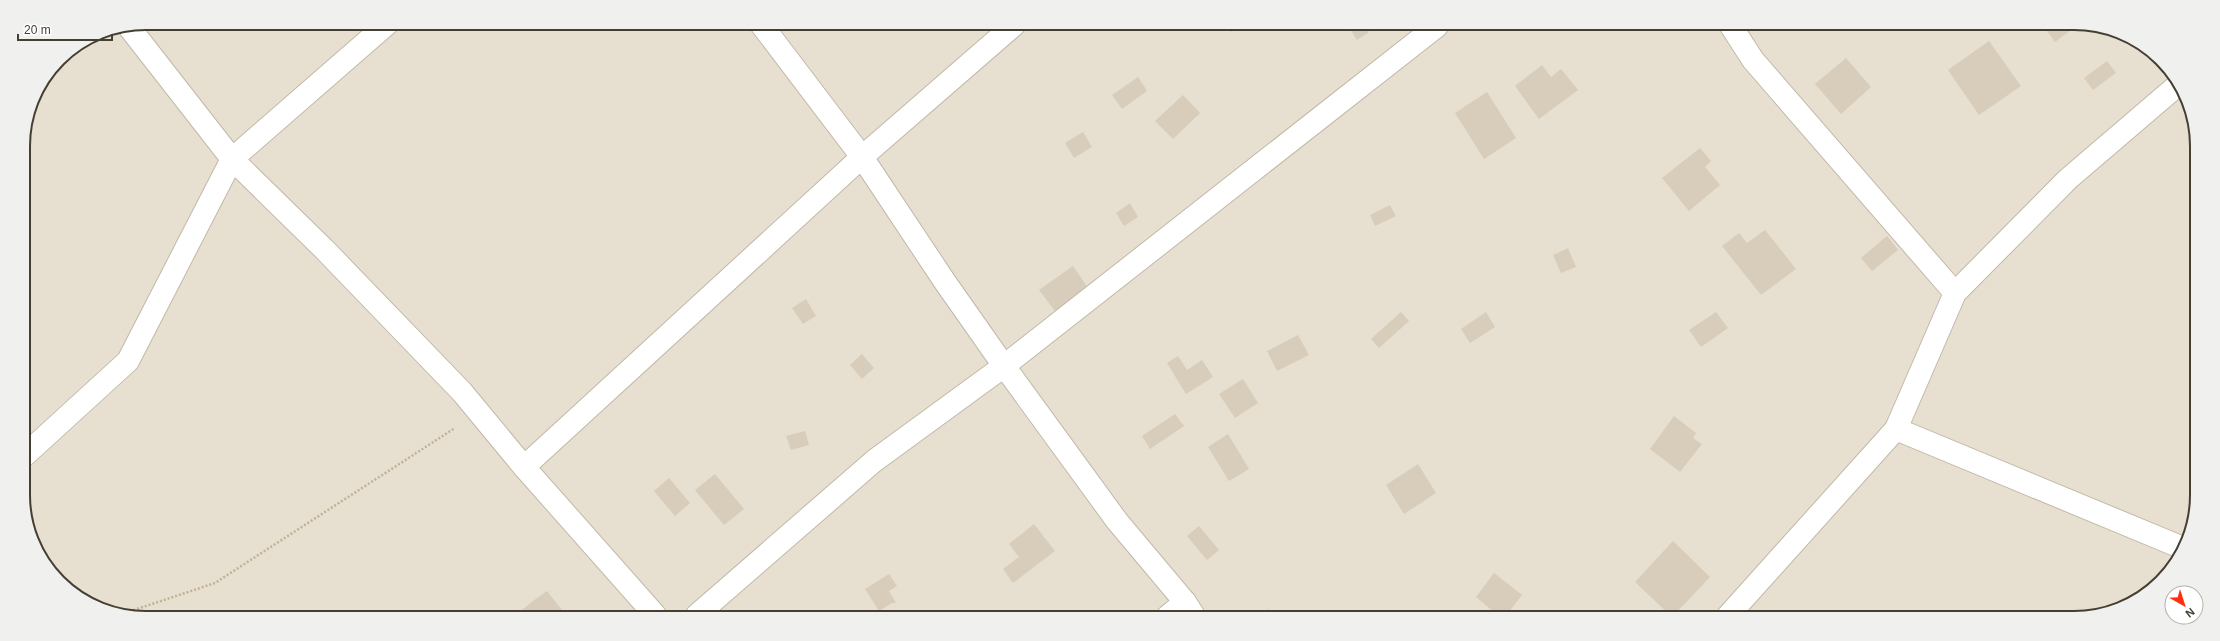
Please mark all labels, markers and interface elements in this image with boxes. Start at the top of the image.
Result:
scale bar [18,16,112,42]
text: 20 m [24,23,51,37]
north arrow [2164,585,2204,625]
text: N [2183,606,2197,620]

